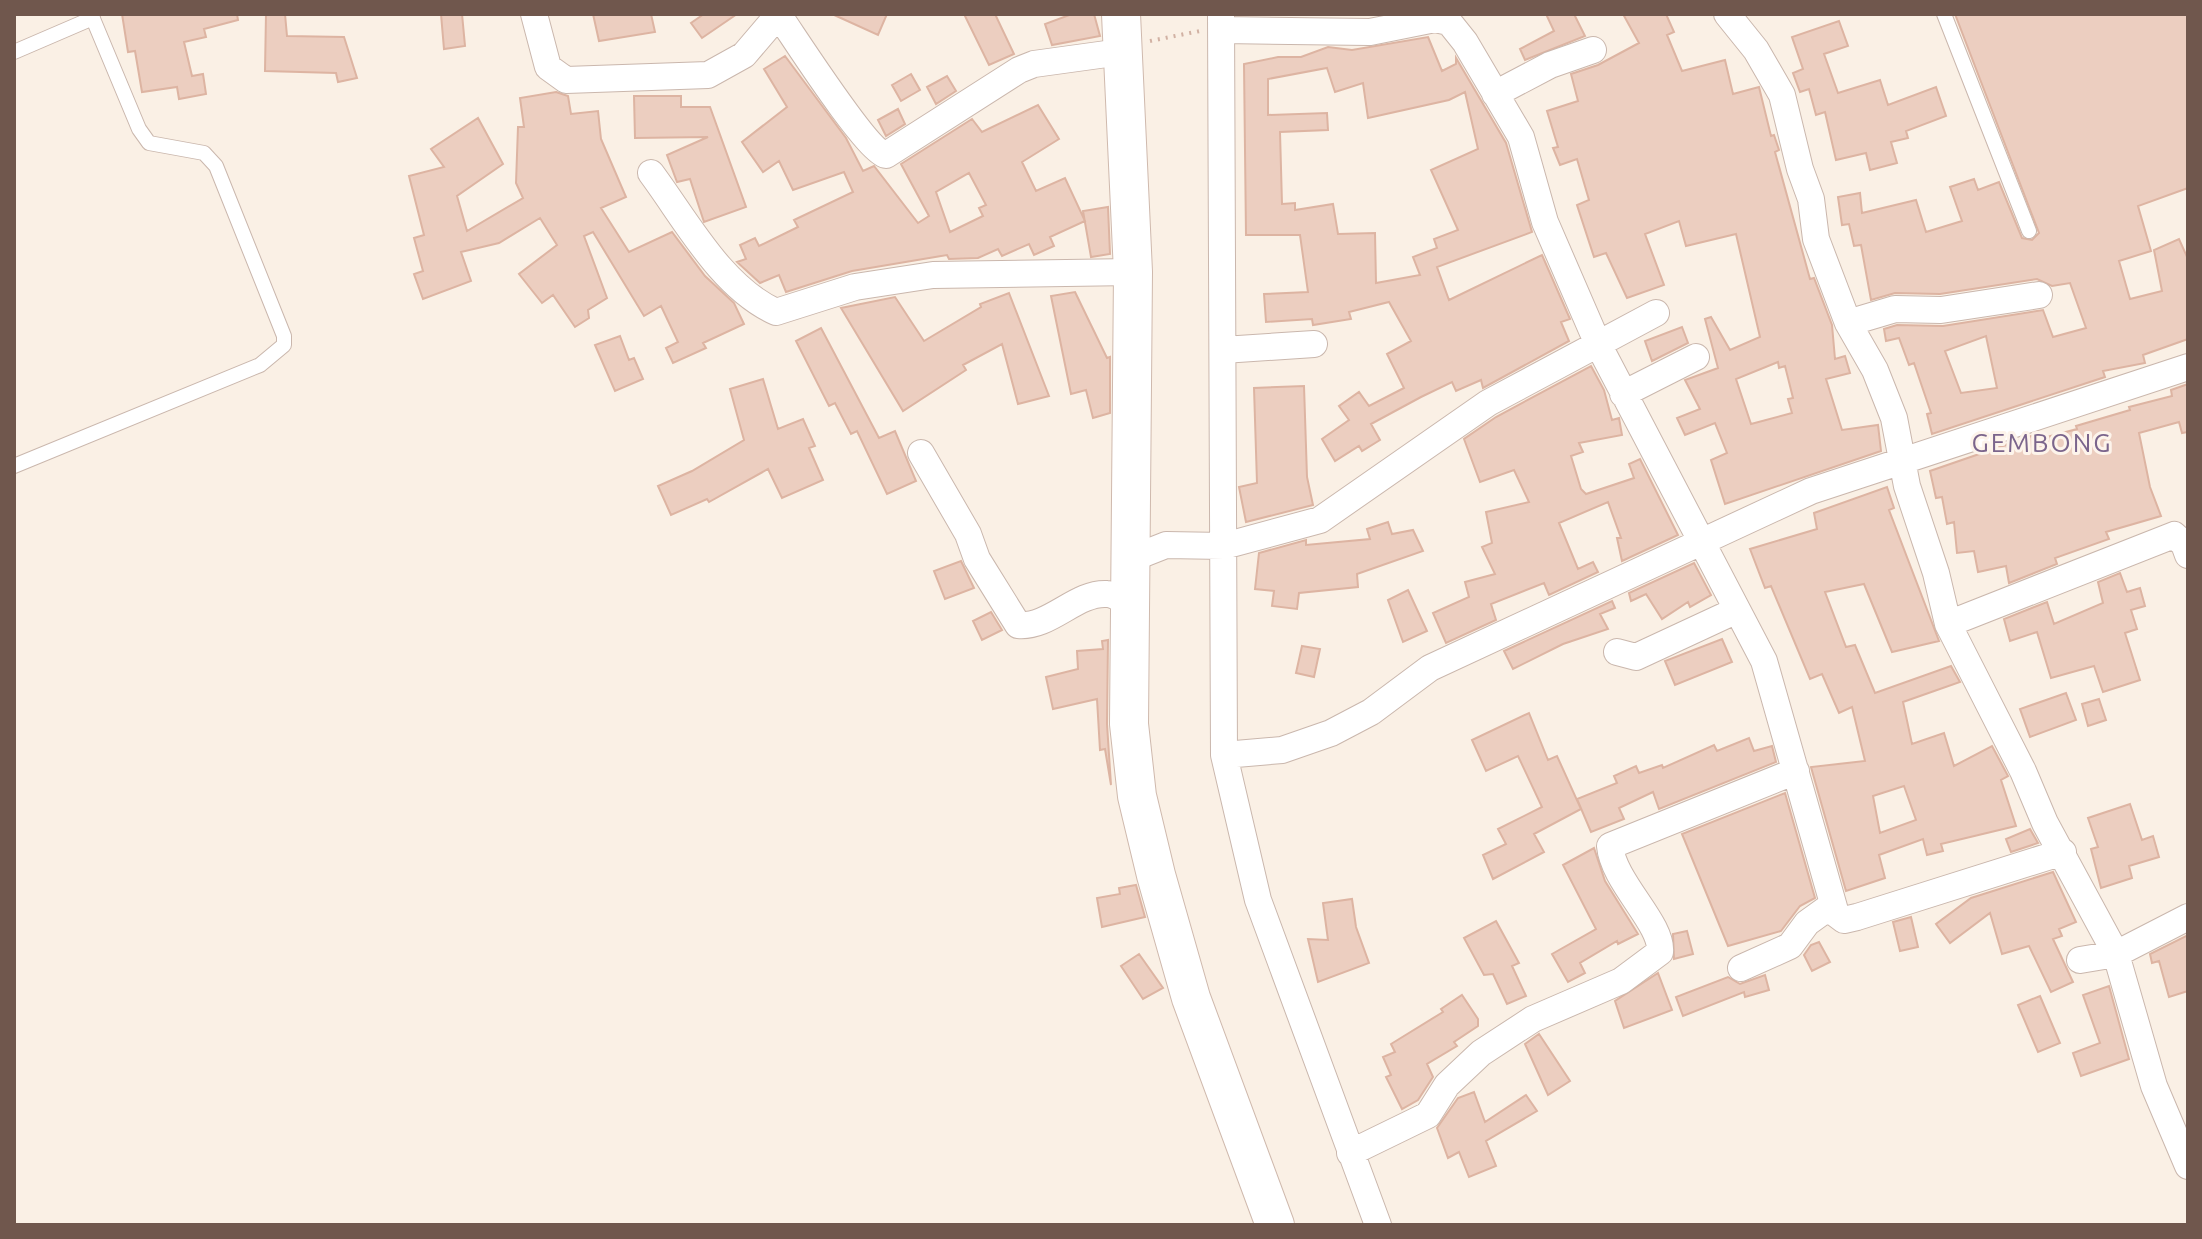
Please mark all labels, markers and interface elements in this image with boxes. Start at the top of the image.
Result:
district label: GEMBONG [1972,428,2112,457]

